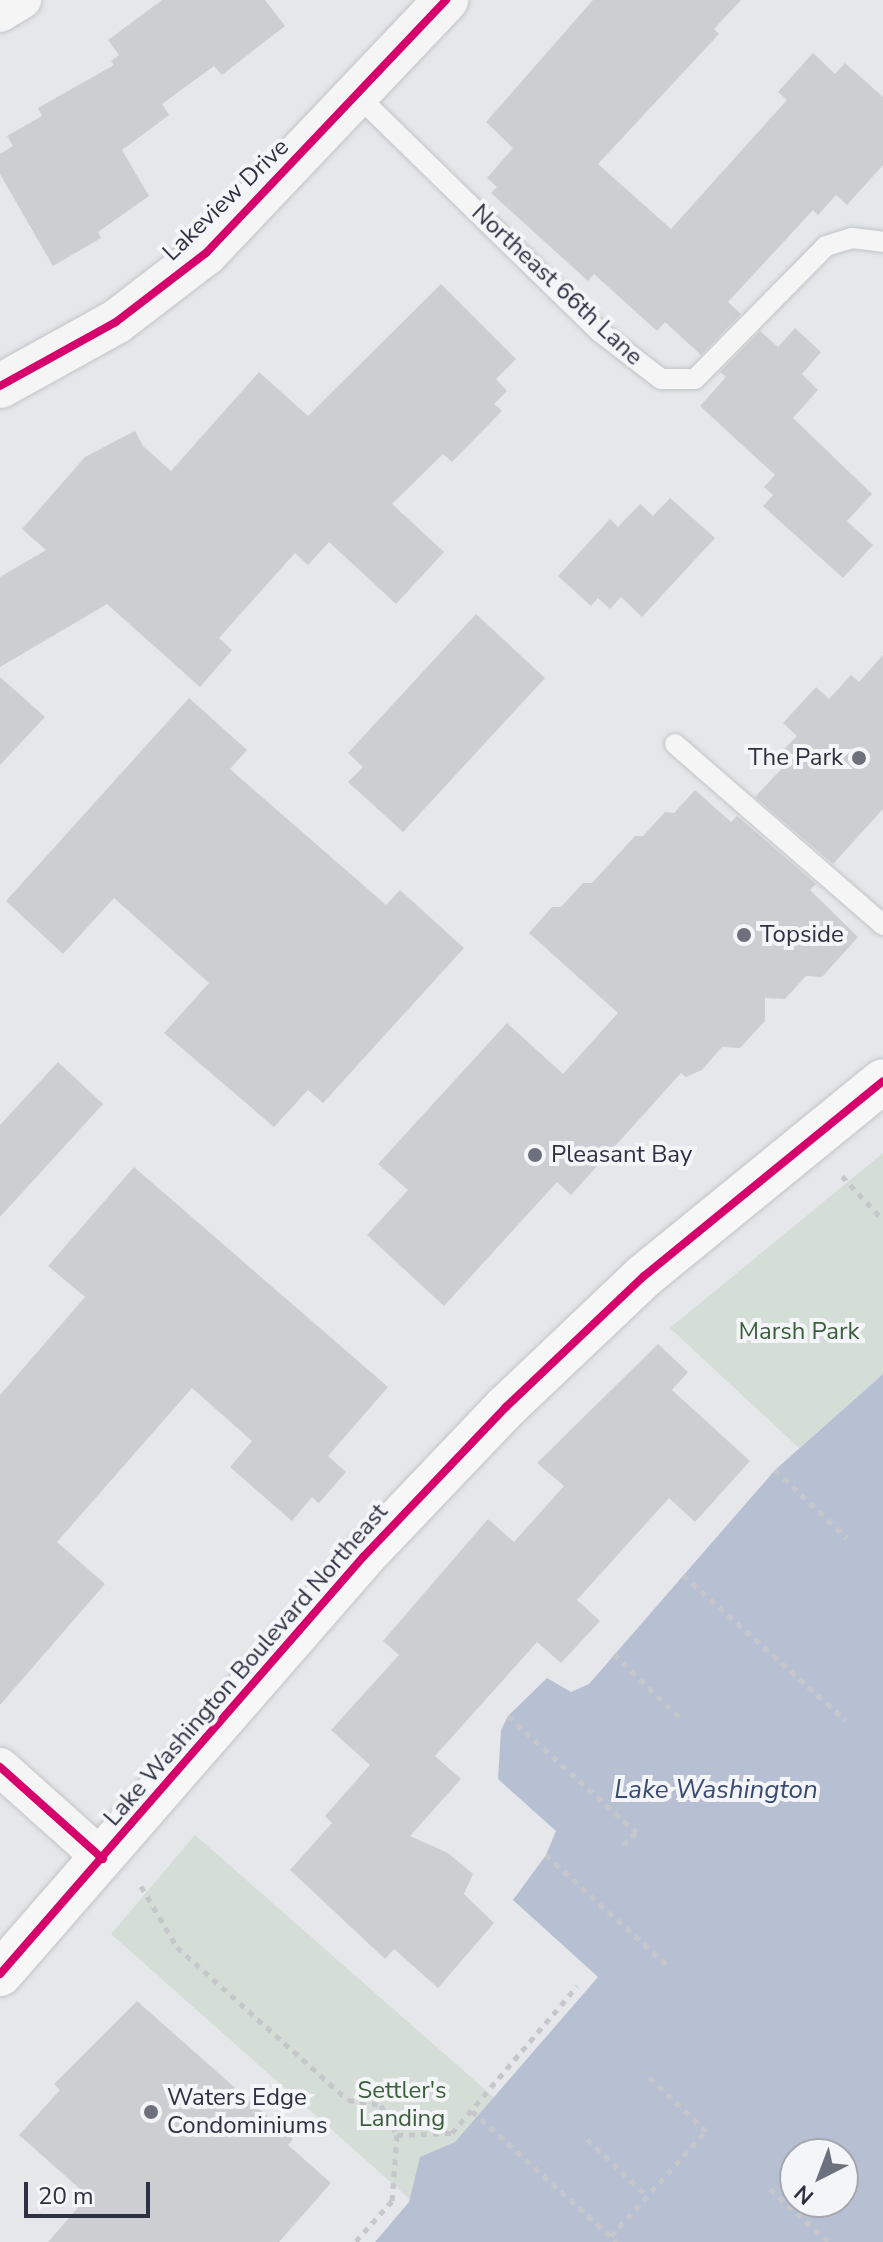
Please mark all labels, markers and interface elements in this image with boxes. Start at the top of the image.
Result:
street label: Lakeview Drive [157,133,295,267]
street label: Northeast 66th Lane [466,198,648,372]
place label: The Park [748,744,843,772]
marker: The Park [850,749,868,767]
place label: Topside [760,921,844,949]
marker: Topside [735,926,753,944]
place label: Pleasant Bay [551,1141,692,1169]
marker: Pleasant Bay [526,1146,544,1164]
park label: Marsh Park [739,1318,859,1346]
street label: Lake Washington Boulevard Northeast [98,1498,394,1832]
water label: Lake Washington [614,1774,818,1806]
park label: Settler's Landing [357,2077,447,2133]
place label: Waters Edge Condominiums [167,2084,327,2140]
marker: Waters Edge Condominiums [142,2103,160,2121]
north arrow [779,2138,859,2218]
scale bar [28,2166,154,2216]
text: N [788,2178,820,2211]
text: 20 m [38,2180,94,2212]

